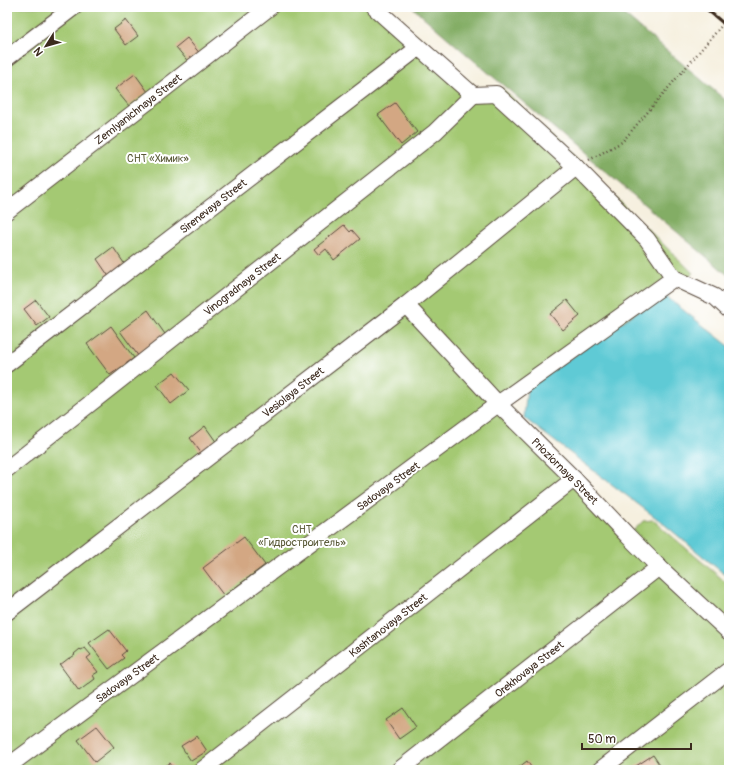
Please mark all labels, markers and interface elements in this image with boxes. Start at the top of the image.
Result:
north arrow [26,26,66,66]
text: N [31,44,46,59]
street label: Zemlyanichnaya Street [92,71,185,147]
park label: СНТ «Химик» [127,152,189,165]
street label: Sirenevaya Street [177,176,250,236]
street label: Vinogradnaya Street [201,250,284,318]
street label: Vesiolaya Street [260,364,327,420]
street label: Prioziornaya Street [529,435,601,508]
street label: Sadovaya Street [354,459,423,514]
park label: СНТ «Гидростроитель» [258,523,346,549]
street label: Kashtanovaya Street [347,591,430,660]
street label: Orekhovaya Street [492,638,567,700]
street label: Sadovaya Street [93,651,162,706]
scale bar [582,725,691,751]
text: 50 m [588,732,616,747]

